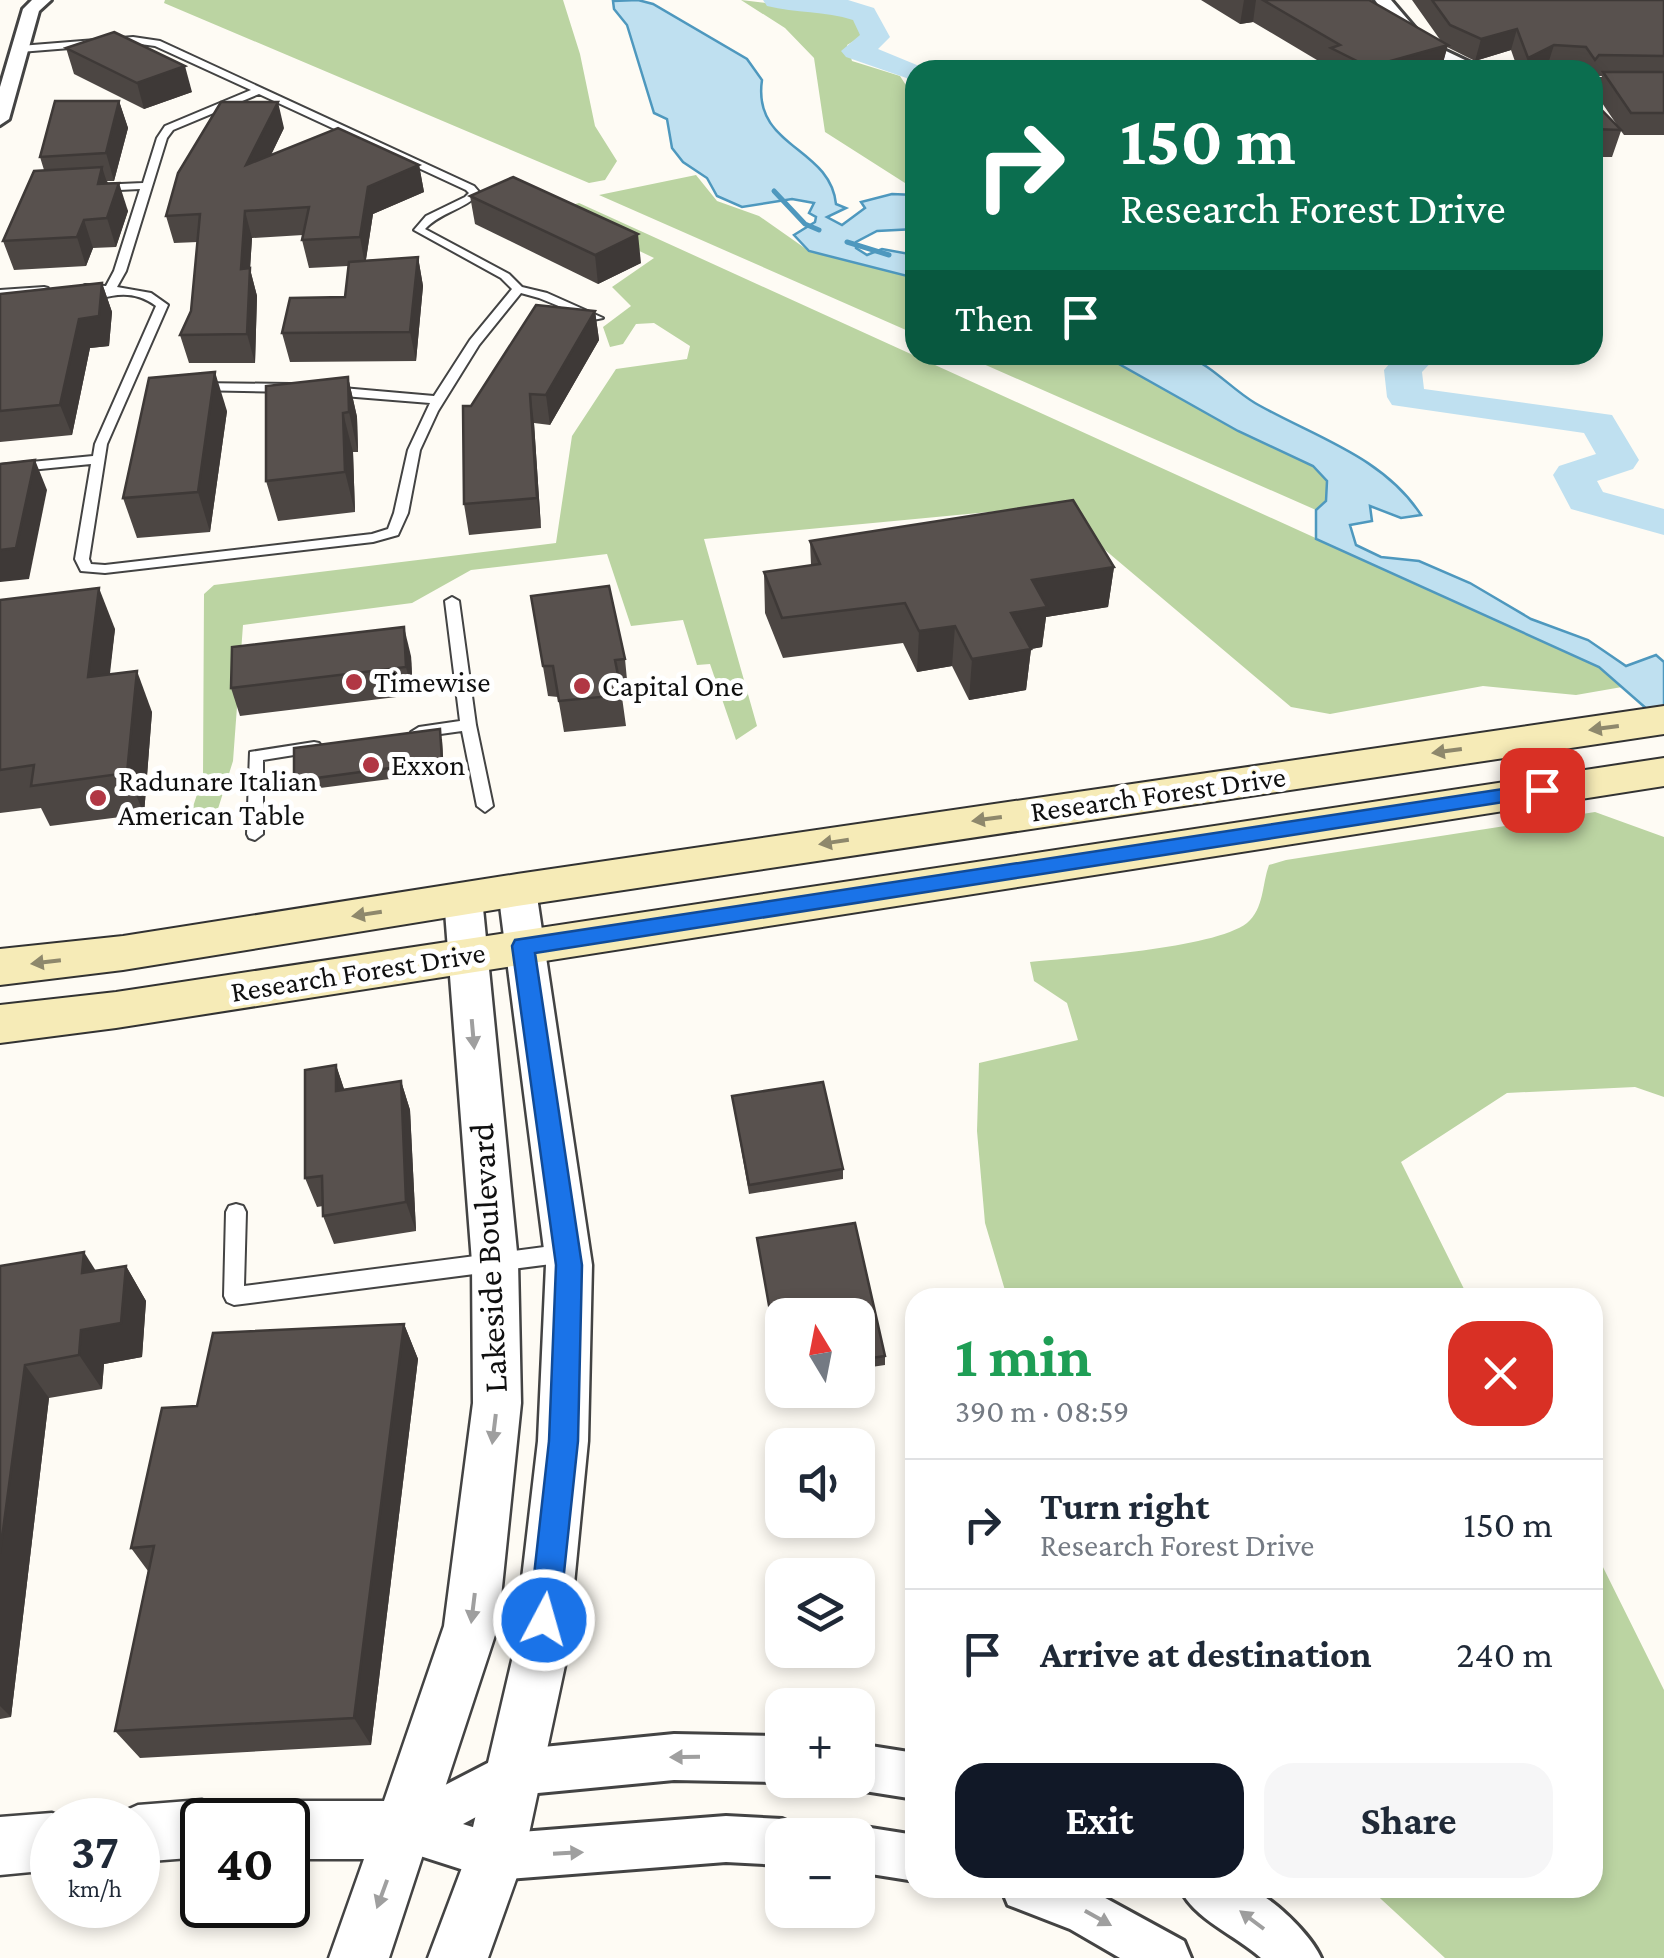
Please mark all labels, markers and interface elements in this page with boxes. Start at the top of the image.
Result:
icon: right [955,100,1085,230]
text: 150 m [1120,101,1296,179]
text: Research Forest Drive [1120,183,1506,233]
icon: arrive [1053,290,1108,345]
text: Then [955,297,1033,339]
place label: Timewise [374,665,490,698]
place label: Capital One [602,669,744,703]
marker: Timewise [343,671,365,693]
marker: Capital One [571,675,593,697]
one-way arrow [1588,721,1619,737]
one-way arrow [1431,743,1463,759]
place label: Exxon [391,748,465,781]
pin [1500,748,1585,833]
marker: Exxon [360,754,382,776]
street label: Research Forest Drive [1028,759,1288,828]
icon: arrive [1515,763,1570,818]
place label: Radunare Italian American Table [118,764,317,831]
marker: Radunare Italian American Table [87,787,109,809]
one-way arrow [971,812,1003,828]
one-way arrow [818,835,850,851]
one-way arrow [351,906,382,922]
street label: Research Forest Drive [228,935,487,1008]
one-way arrow [29,954,61,970]
one-way arrow [466,1019,482,1050]
street label: Lakeside Boulevard [462,1122,515,1394]
north arrow [765,1298,875,1408]
map controls [765,1298,875,1928]
button: close [1448,1321,1553,1426]
text: 1 min [955,1322,1092,1389]
text: 390 m · 08:59 [955,1393,1129,1429]
one-way arrow [486,1414,502,1446]
button: sound [765,1428,875,1538]
text: Turn right [1040,1485,1209,1527]
icon: right [955,1497,1010,1552]
text: 150 m [1463,1503,1553,1545]
text: Research Forest Drive [1040,1527,1314,1563]
button: layers [765,1558,875,1668]
position arrow [492,1568,596,1672]
one-way arrow [465,1593,481,1625]
icon: arrive [955,1627,1010,1682]
text: Arrive at destination [1040,1633,1372,1675]
text: 240 m [1456,1633,1553,1675]
button: + [765,1688,875,1798]
one-way arrow [669,1749,701,1765]
button: Exit [955,1763,1244,1878]
button: Share [1264,1763,1553,1878]
speed limit sign: 40 [180,1798,310,1928]
button: − [765,1818,875,1928]
text: 37 [71,1823,119,1879]
one-way arrow [553,1845,584,1861]
text: km/h [68,1875,122,1902]
one-way arrow [373,1879,388,1909]
one-way arrow [1084,1910,1113,1927]
one-way arrow [1239,1911,1265,1931]

